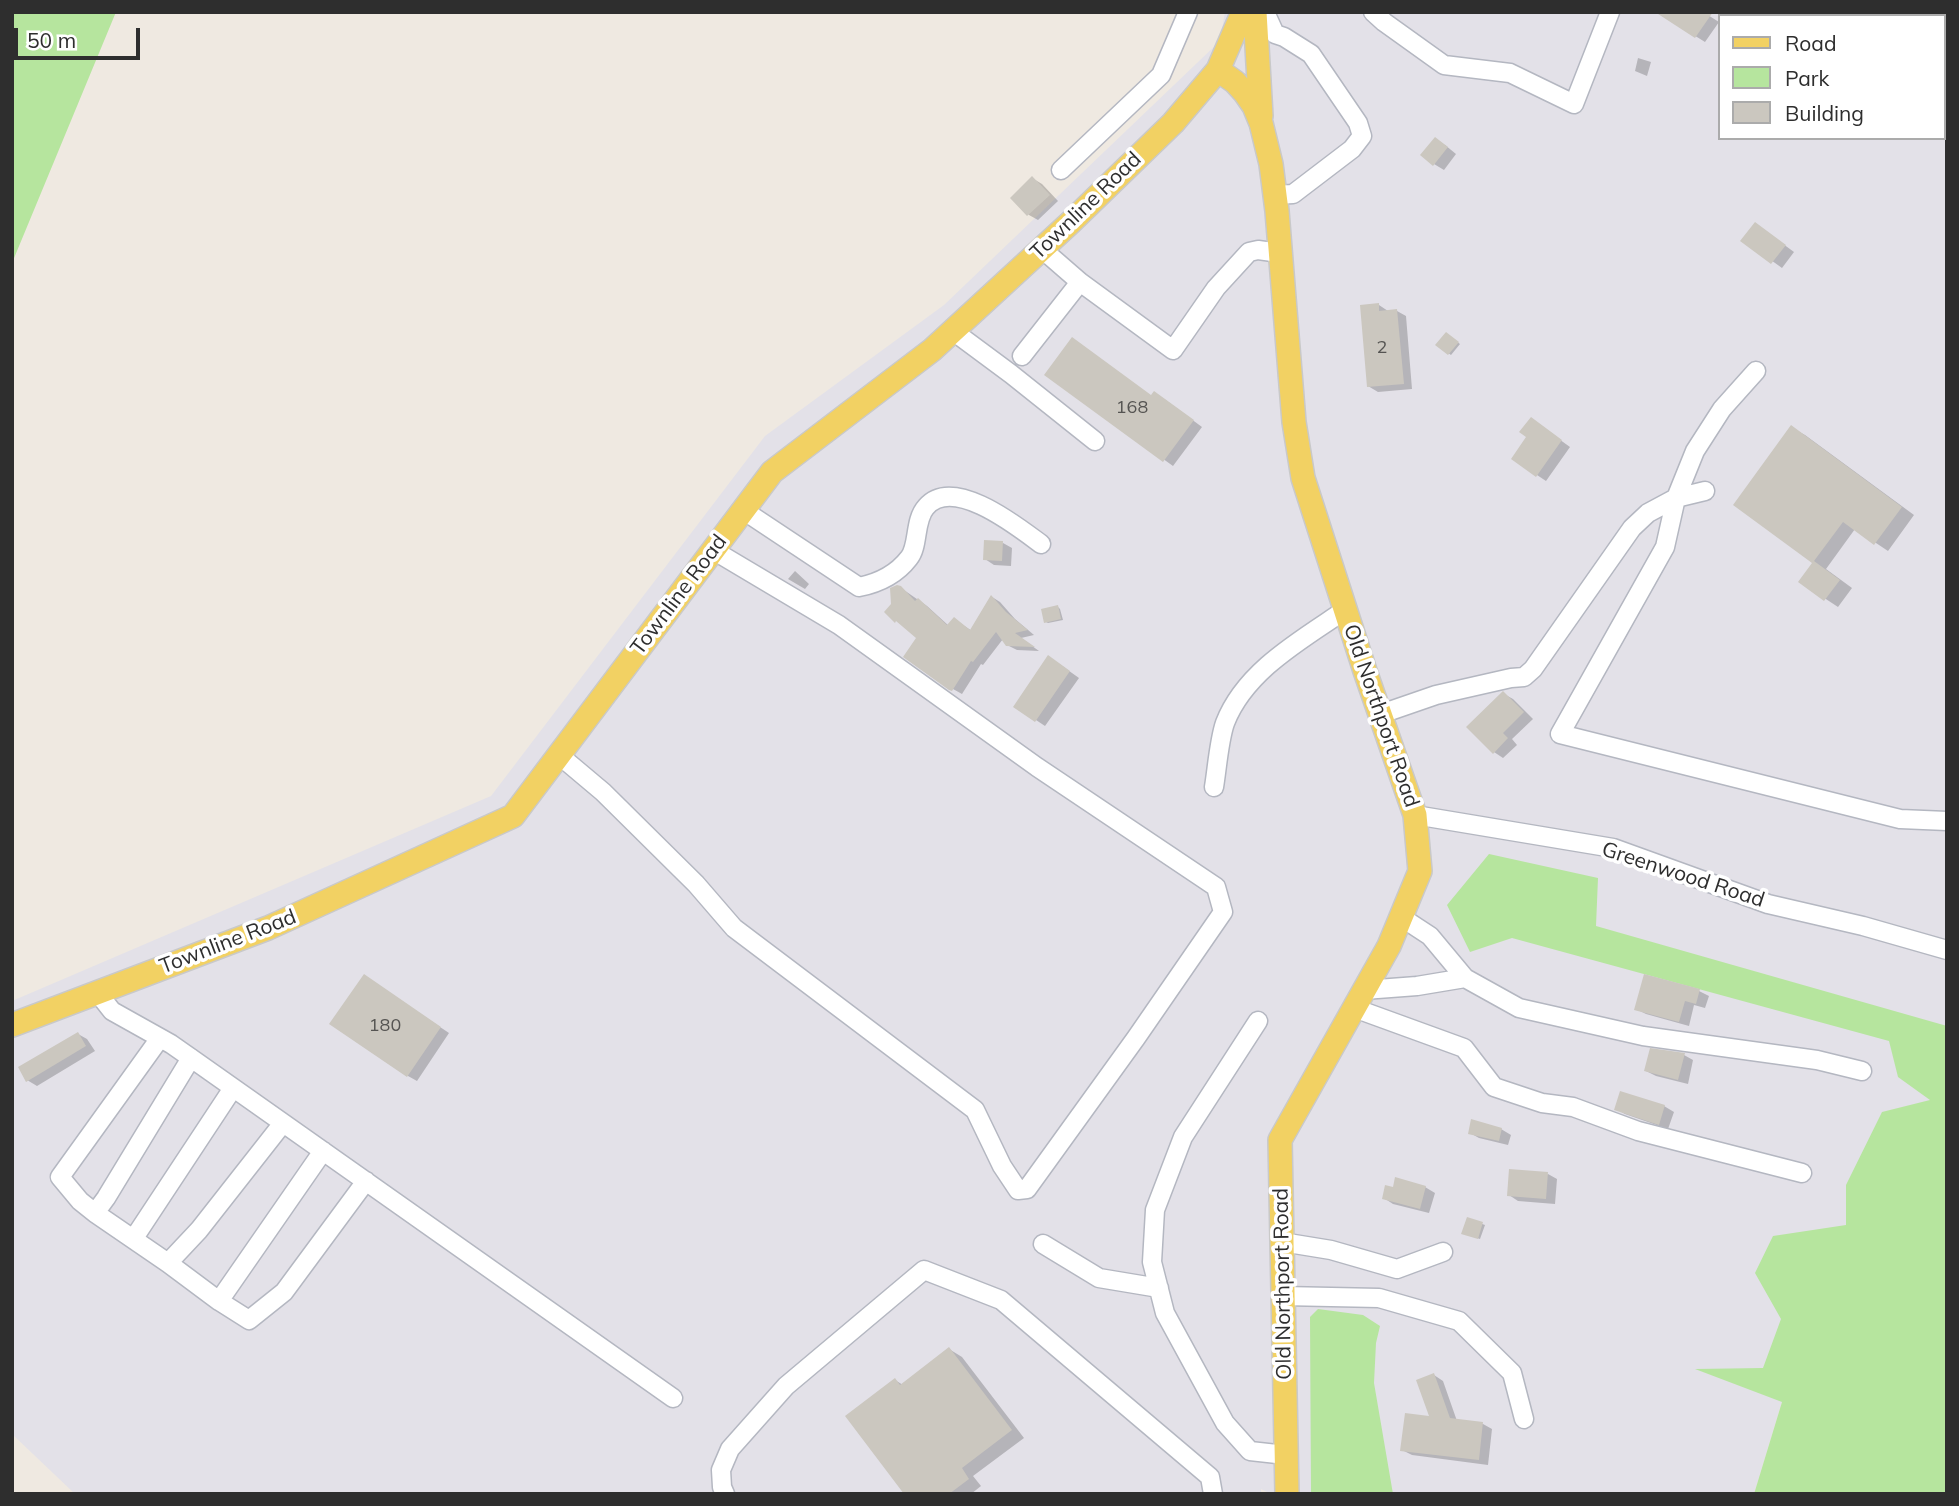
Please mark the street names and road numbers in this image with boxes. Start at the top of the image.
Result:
street label: Townline Road [1025,147,1147,265]
street label: Townline Road [626,530,732,660]
street label: Old Northport Road [1338,621,1424,811]
street label: Greenwood Road [1598,837,1768,913]
street label: Townline Road [156,904,300,980]
street label: Old Northport Road [1269,1188,1297,1380]

